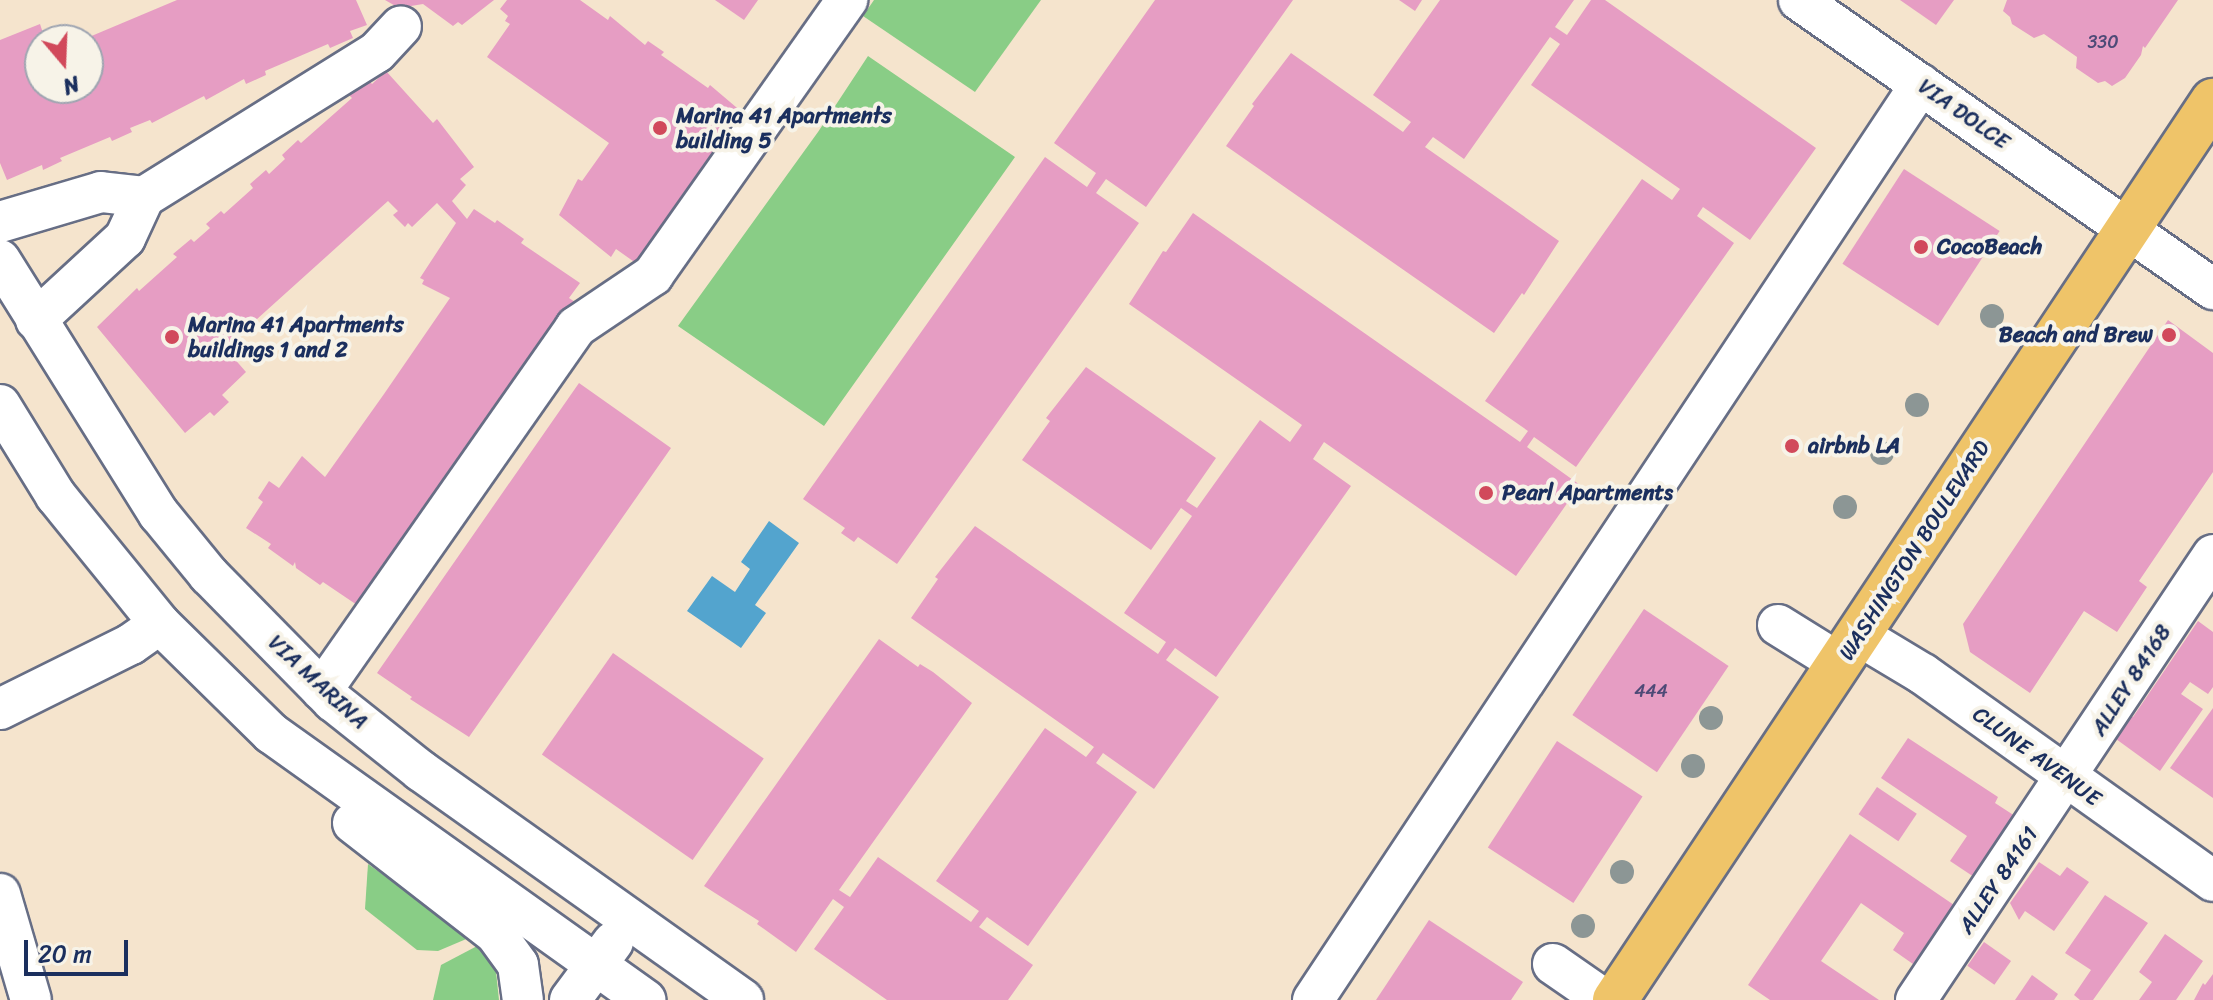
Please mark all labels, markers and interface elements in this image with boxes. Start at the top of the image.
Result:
north arrow [24,24,104,104]
house number: 330 [2087,31,2119,53]
text: N [58,64,85,106]
street label: VIA DOLCE [1914,73,2014,155]
place label: Marina 41 Apartments building 5 [676,102,892,154]
marker: Marina 41 Apartments building 5 [651,119,669,137]
place label: CocoBeach [1937,234,2042,260]
marker: CocoBeach [1912,238,1930,256]
place label: Marina 41 Apartments buildings 1 and 2 [188,311,404,362]
place label: Beach and Brew [1999,322,2153,348]
marker: Beach and Brew [2160,326,2178,344]
marker: Marina 41 Apartments buildings 1 and 2 [163,328,181,346]
place label: airbnb LA [1808,433,1900,459]
street label: WASHINGTON BOULEVARD [1832,434,1996,666]
marker: airbnb LA [1783,437,1801,455]
place label: Pearl Apartments [1502,480,1673,506]
marker: Pearl Apartments [1477,484,1495,502]
street label: ALLEY 84168 [2085,620,2177,740]
street label: VIA MARINA [264,630,372,734]
house number: 444 [1634,680,1668,702]
street label: CLUNE AVENUE [1967,700,2107,812]
street label: ALLEY 84161 [1953,822,2043,938]
scale bar [28,924,132,974]
text: 20 m [38,933,92,975]

